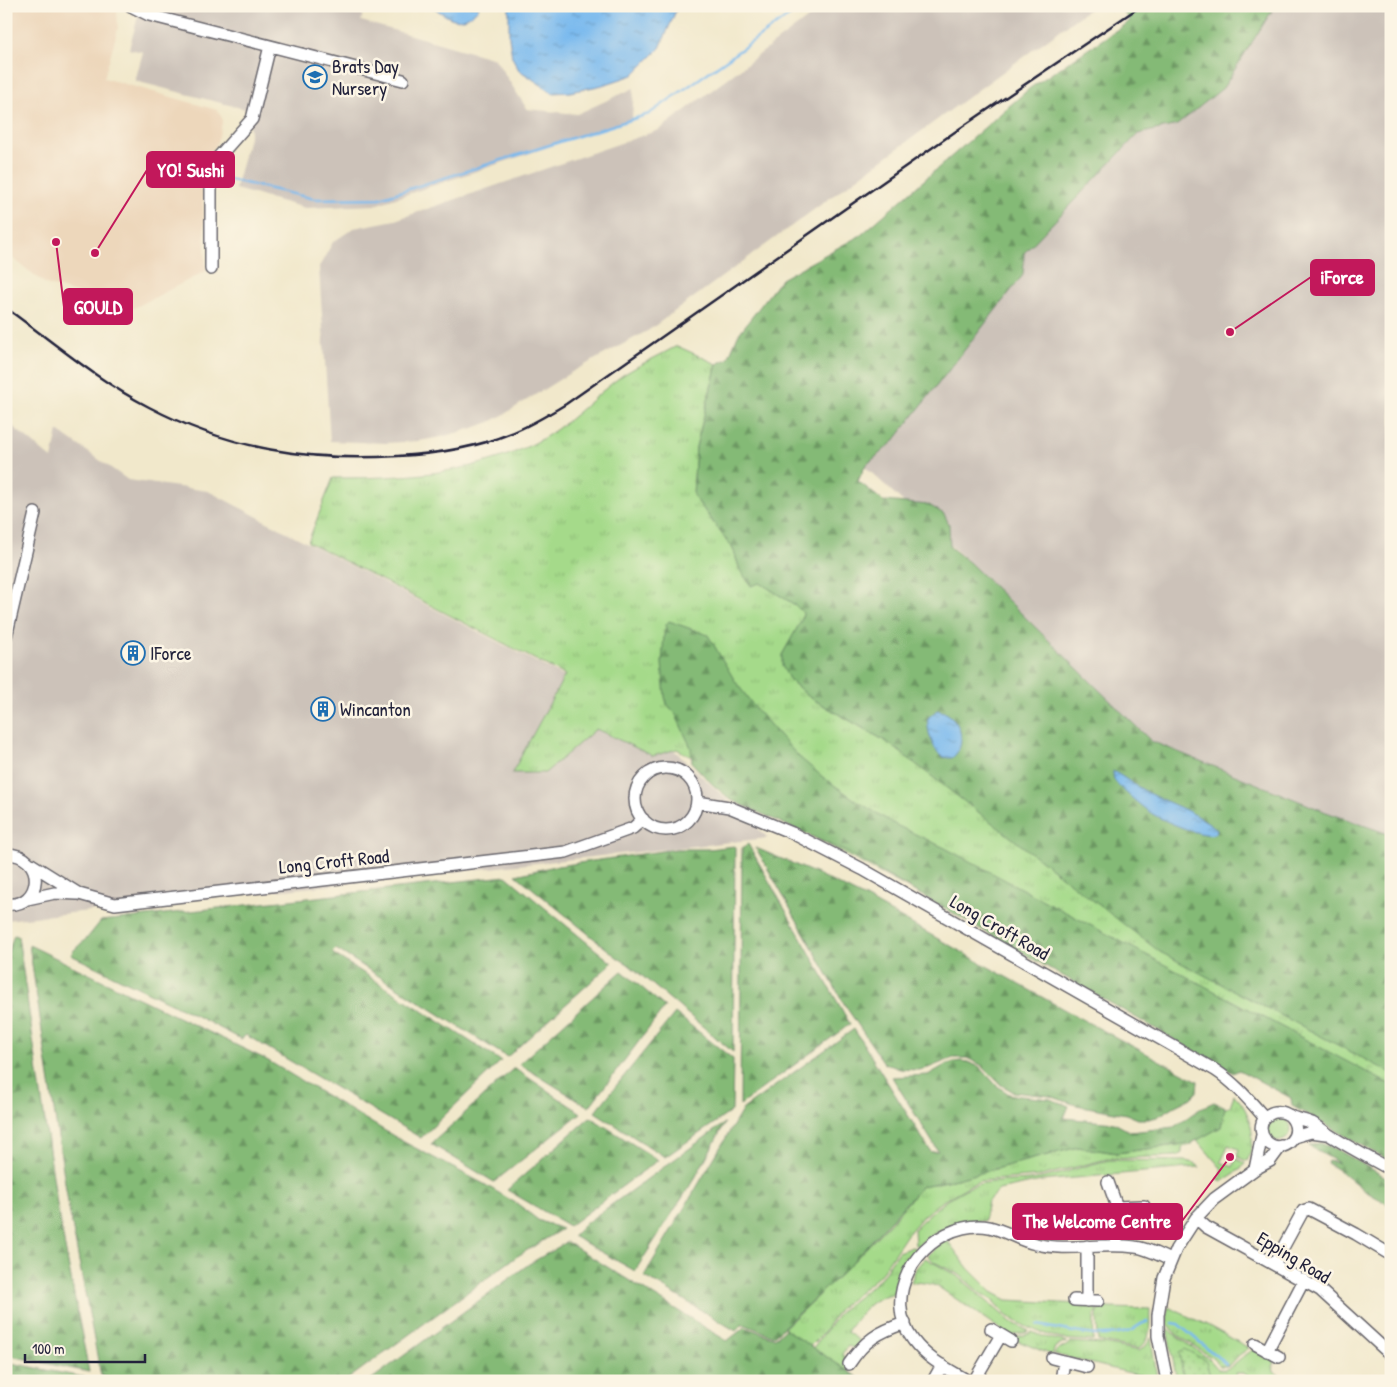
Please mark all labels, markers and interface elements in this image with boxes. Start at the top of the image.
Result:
place label: Brats Day Nursery [332,53,399,101]
school or university icon: Brats Day Nursery [302,64,328,90]
callout: YO! Sushi [147,152,234,187]
text: YO! Sushi [157,156,225,183]
callout: iForce [1311,260,1374,295]
text: iForce [1320,263,1364,290]
callout: GOULD [64,289,132,324]
text: GOULD [74,293,123,320]
building icon: IForce [120,640,146,666]
place label: IForce [150,640,192,666]
building icon: Wincanton [310,696,336,722]
place label: Wincanton [340,696,411,722]
street label: Long Croft Road [278,842,391,880]
street label: Long Croft Road [946,888,1055,966]
callout: The Welcome Centre [1013,1204,1182,1239]
text: The Welcome Centre [1022,1207,1171,1234]
street label: Epping Road [1252,1225,1336,1289]
scale bar [25,1332,145,1364]
text: 100 m [32,1338,65,1359]

